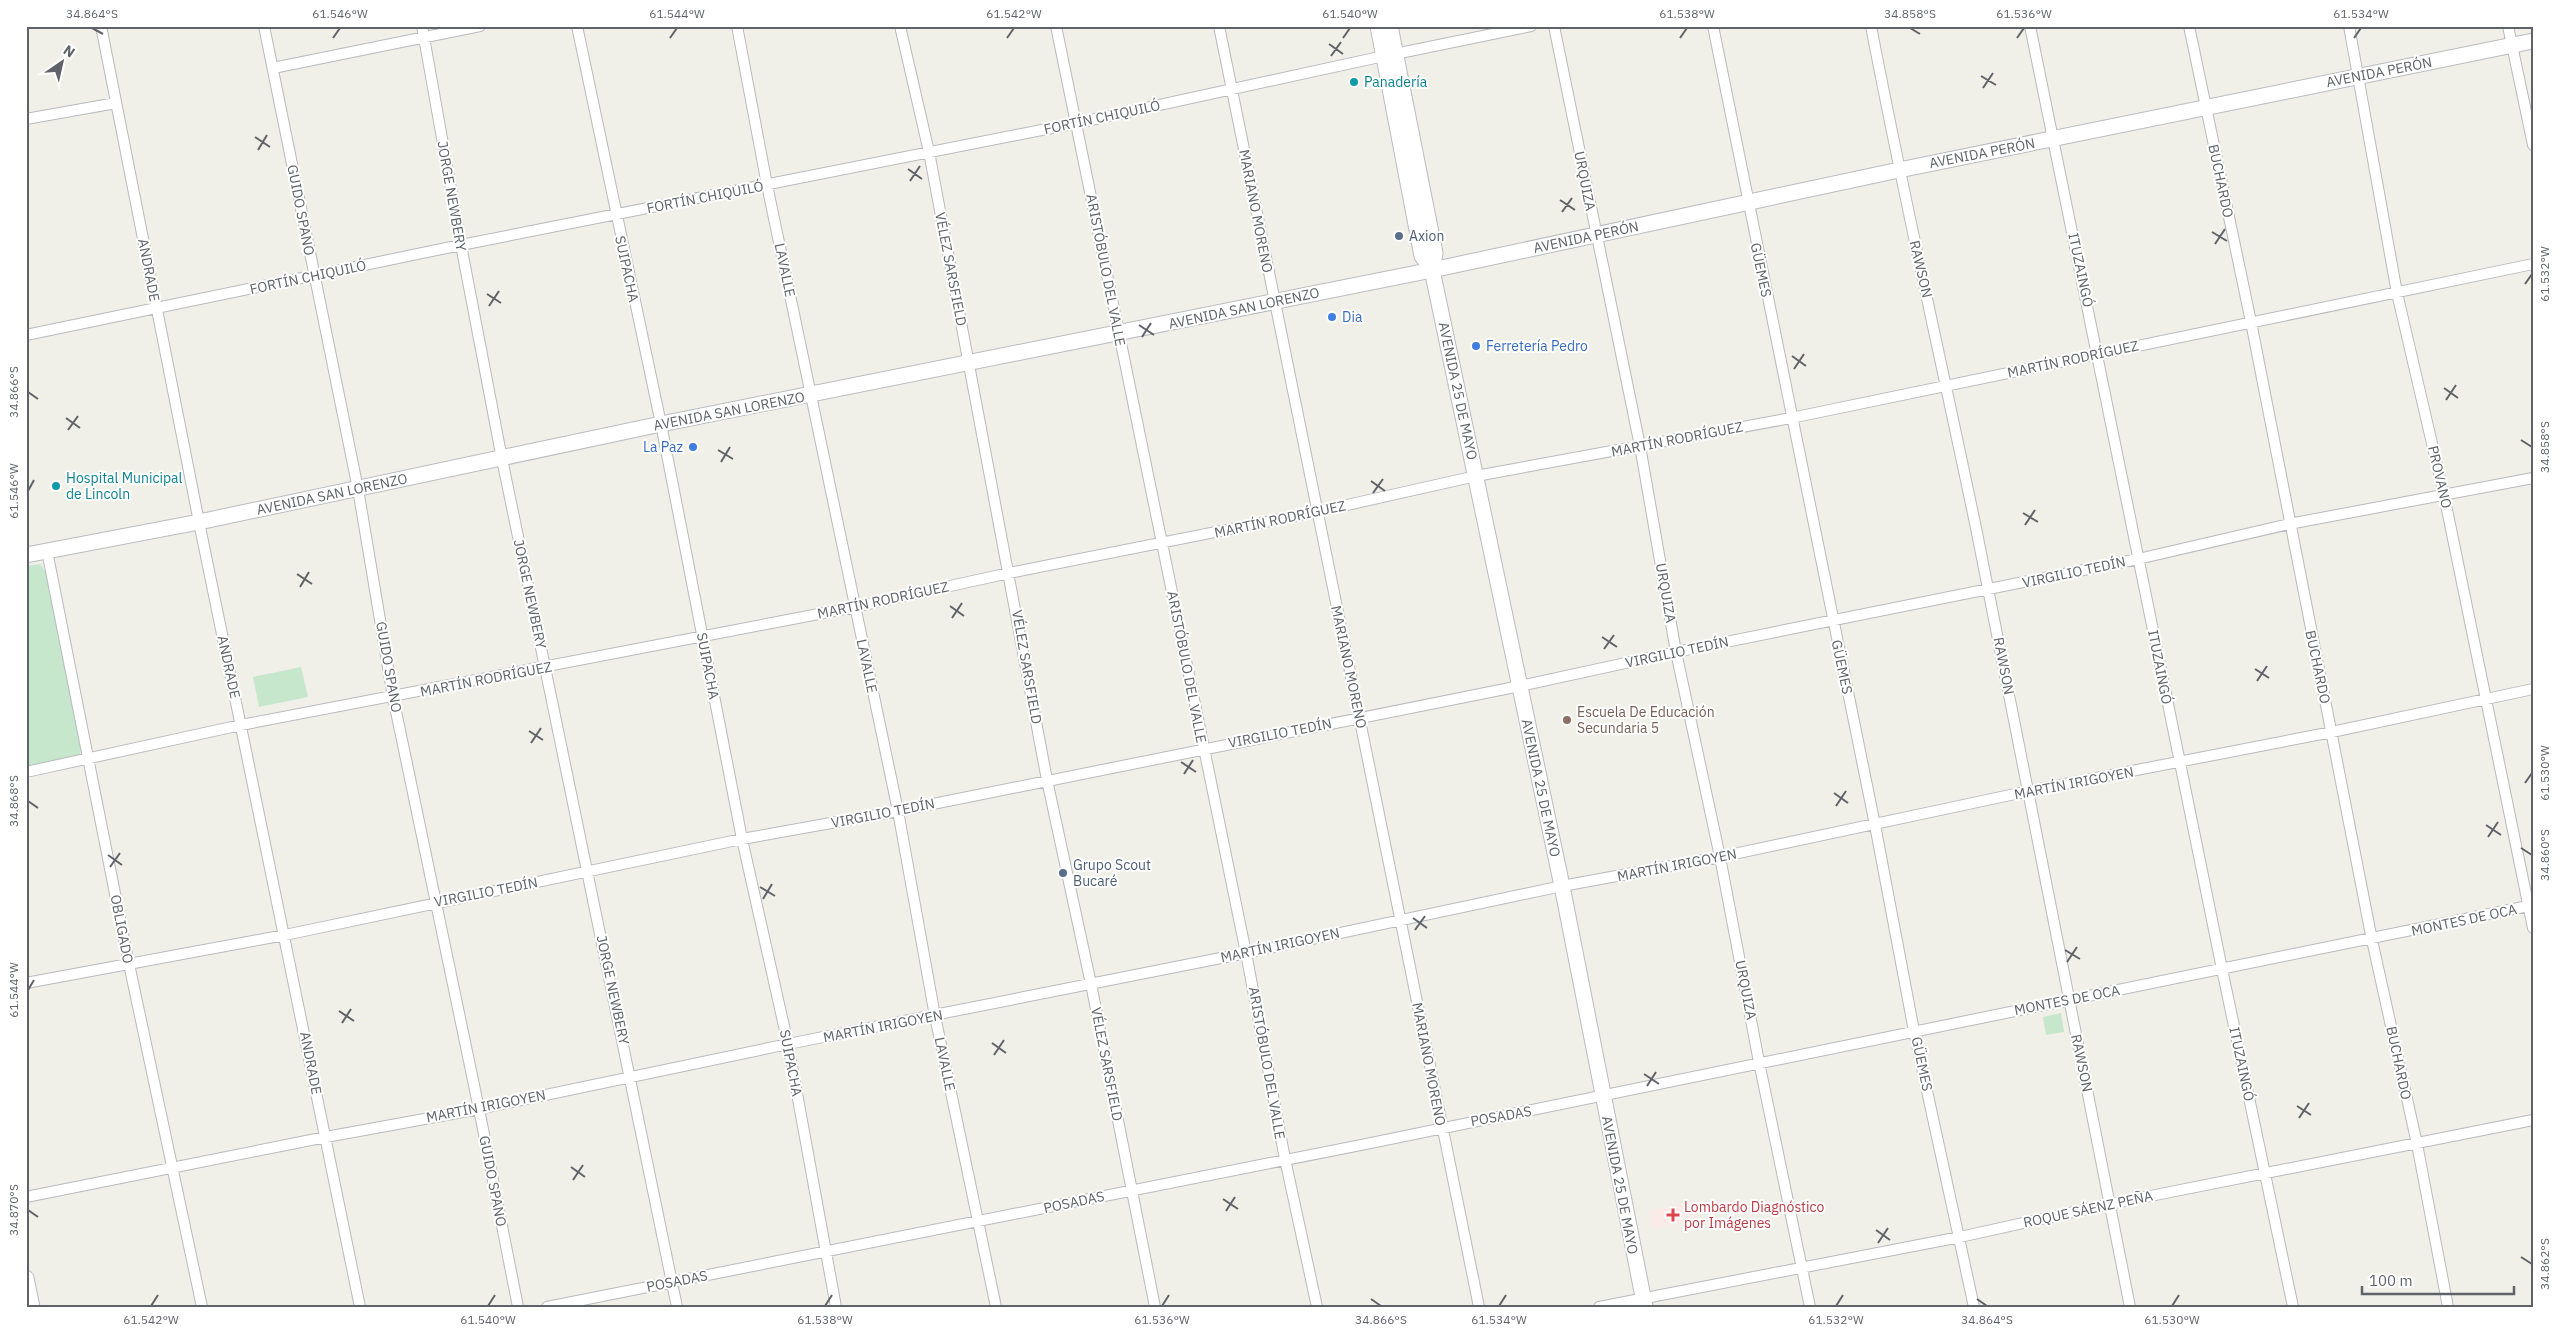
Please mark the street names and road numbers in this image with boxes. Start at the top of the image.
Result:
street label: AVENIDA PERÓN [2324,52,2433,91]
street label: FORTÍN CHIQUILÓ [1042,95,1162,138]
street label: AVENIDA PERÓN [1927,133,2036,172]
street label: JORGE NEWBERY [433,139,471,253]
street label: BUCHARDO [2204,143,2238,219]
street label: MARIANO MORENO [1235,148,1277,274]
street label: URQUIZA [1570,150,1600,212]
street label: GUIDO SPANO [283,163,319,257]
street label: FORTÍN CHIQUILÓ [645,176,765,217]
street label: ARISTÓBULO DEL VALLE [1082,192,1131,348]
street label: VÉLEZ SARSFIELD [931,210,972,327]
street label: AVENIDA PERÓN [1531,216,1640,257]
street label: ITUZAINGÓ [2064,231,2099,309]
street label: SUIPACHA [611,234,643,304]
street label: ANDRADE [134,237,164,303]
street label: RAWSON [1906,239,1936,299]
street label: LAVALLE [771,241,799,299]
street label: GÜEMES [1746,241,1776,299]
street label: FORTÍN CHIQUILÓ [248,255,368,298]
street label: AVENIDA SAN LORENZO [1167,283,1321,333]
street label: AVENIDA 25 DE MAYO [1435,320,1481,462]
street label: MARTÍN RODRÍGUEZ [2005,335,2140,382]
street label: AVENIDA SAN LORENZO [652,387,806,435]
street label: MARTÍN RODRÍGUEZ [1609,416,1744,461]
street label: PROVANO [2424,444,2456,510]
street label: AVENIDA SAN LORENZO [255,469,409,519]
street label: MARTÍN RODRÍGUEZ [1212,495,1347,542]
street label: JORGE NEWBERY [510,538,551,651]
street label: VIRGILIO TEDÍN [2020,551,2127,592]
street label: URQUIZA [1652,562,1680,624]
street label: MARTÍN RODRÍGUEZ [815,576,950,623]
street label: ARISTÓBULO DEL VALLE [1163,589,1212,745]
street label: MARIANO MORENO [1327,604,1371,730]
street label: VÉLEZ SARSFIELD [1008,608,1047,725]
street label: GUIDO SPANO [372,620,406,714]
street label: ITUZAINGÓ [2144,628,2177,706]
street label: BUCHARDO [2301,629,2335,705]
street label: SUIPACHA [693,631,723,701]
street label: VIRGILIO TEDÍN [1623,631,1730,672]
street label: ANDRADE [214,634,244,700]
street label: RAWSON [1990,636,2018,696]
street label: LAVALLE [853,637,881,695]
street label: GÜEMES [1827,638,1857,696]
street label: MARTÍN RODRÍGUEZ [418,656,553,701]
street label: VIRGILIO TEDÍN [1226,713,1333,752]
street label: AVENIDA 25 DE MAYO [1518,717,1564,859]
street label: MARTÍN IRIGOYEN [2012,762,2135,803]
street label: VIRGILIO TEDÍN [829,793,936,832]
street label: MARTÍN IRIGOYEN [1615,844,1738,885]
street label: VIRGILIO TEDÍN [432,872,539,911]
street label: OBLIGADO [107,893,137,965]
street label: MONTES DE OCA [2410,900,2518,940]
street label: MARTÍN IRIGOYEN [1219,923,1341,966]
street label: JORGE NEWBERY [593,934,634,1047]
street label: URQUIZA [1731,959,1761,1021]
street label: MONTES DE OCA [2013,981,2121,1019]
street label: ARISTÓBULO DEL VALLE [1245,985,1290,1141]
street label: MARIANO MORENO [1408,1001,1450,1127]
street label: MARTÍN IRIGOYEN [821,1005,944,1046]
street label: VÉLEZ SARSFIELD [1087,1005,1128,1122]
street label: ITUZAINGÓ [2225,1025,2260,1103]
street label: BUCHARDO [2382,1025,2416,1101]
street label: SUIPACHA [776,1028,806,1098]
street label: ANDRADE [296,1030,326,1096]
street label: RAWSON [2067,1033,2097,1093]
street label: LAVALLE [931,1035,959,1093]
street label: GÜEMES [1907,1035,1937,1093]
street label: MARTÍN IRIGOYEN [424,1085,547,1126]
street label: POSADAS [1469,1102,1533,1130]
street label: AVENIDA 25 DE MAYO [1598,1114,1642,1256]
street label: GUIDO SPANO [475,1134,511,1228]
street label: ROQUE SÁENZ PEÑA [2022,1186,2154,1231]
street label: POSADAS [1042,1187,1106,1217]
street label: POSADAS [645,1266,709,1296]

